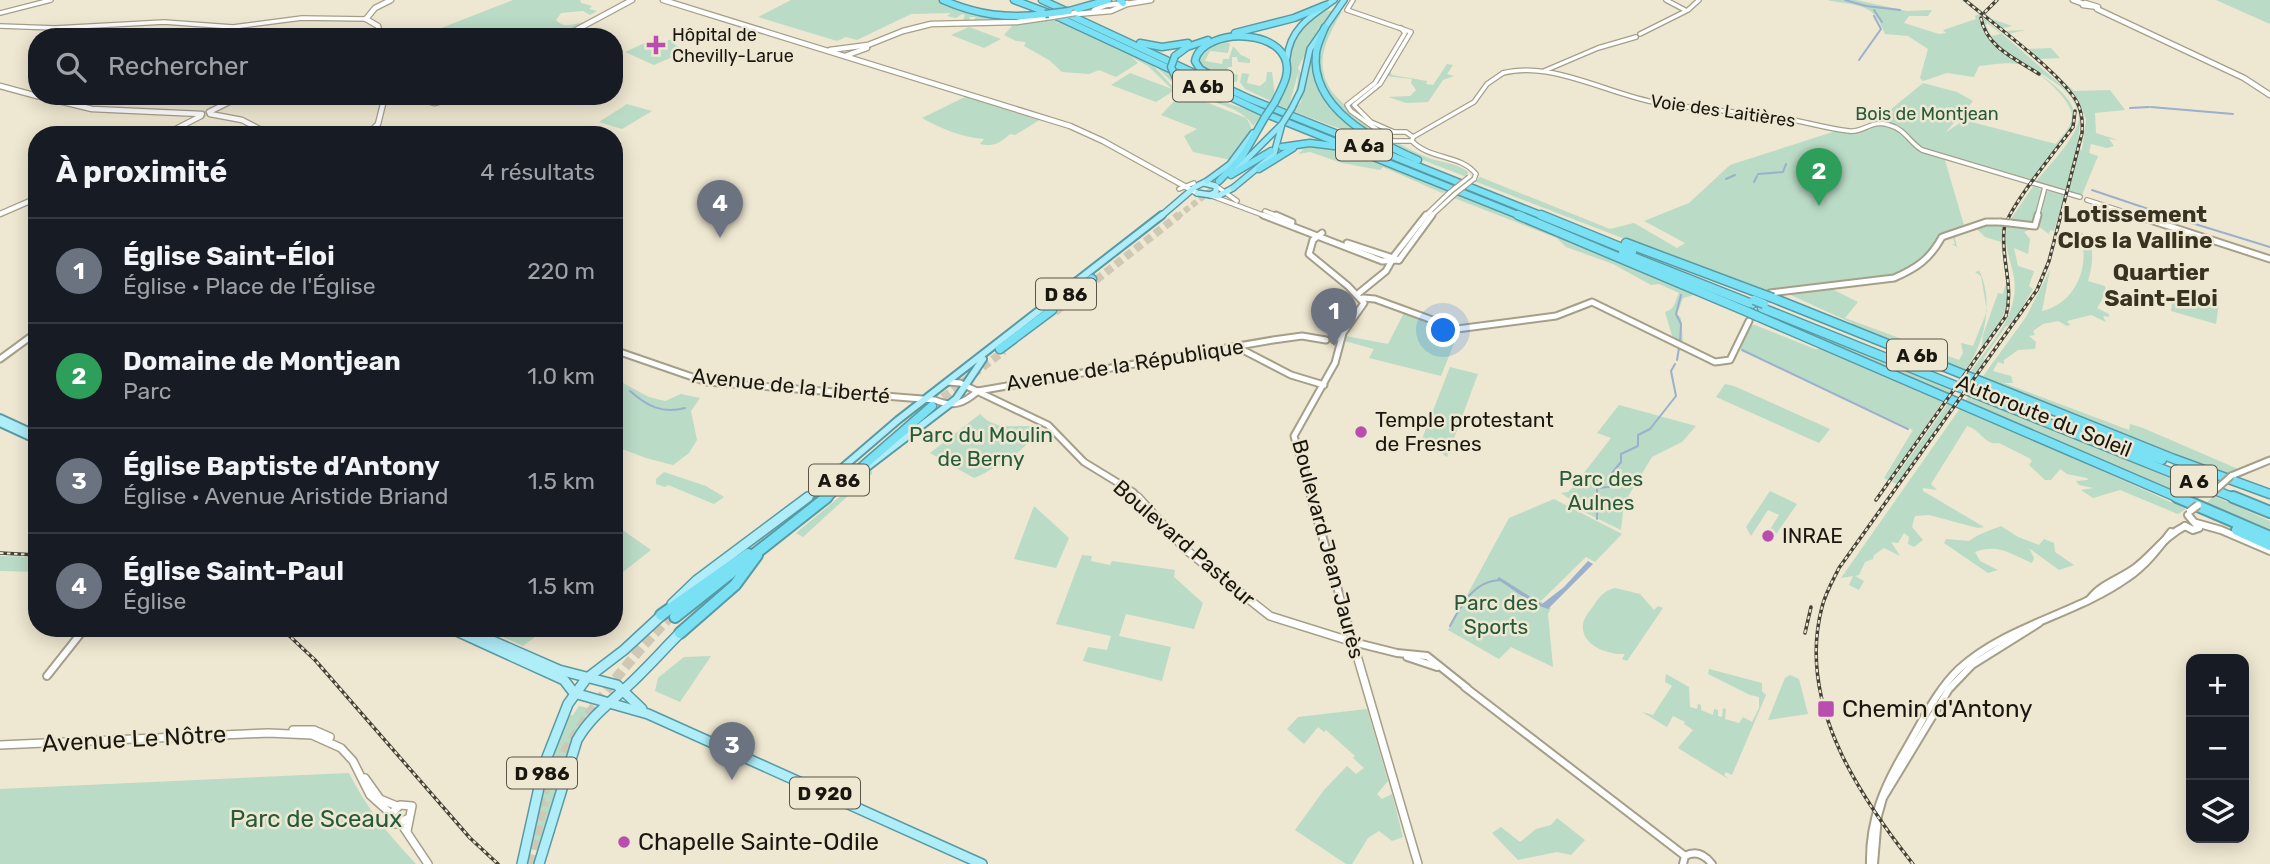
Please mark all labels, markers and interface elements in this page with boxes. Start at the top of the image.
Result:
place label: Hôpital de Chevilly-Larue [672,24,794,67]
search box [28,28,623,105]
marker: Hôpital de Chevilly-Larue [646,35,666,55]
icon: search [52,48,90,86]
text: Rechercher [108,51,248,82]
road number: A 6b [1173,71,1233,102]
street label: Voie des Laitières [1649,90,1797,132]
park label: Bois de Montjean [1855,103,1999,125]
road number: A 6a [1336,130,1392,160]
pin: 2 [1796,148,1842,206]
text: À proximité [56,154,227,190]
text: 4 résultats [480,158,595,186]
pin: 4 [697,180,743,238]
district label: Lotissement Clos la Valline [2057,200,2213,254]
text: Église Saint-Éloi [123,241,335,272]
text: 1 [73,257,85,285]
text: 220 m [527,257,595,285]
district label: Quartier Saint-Eloi [2104,258,2218,312]
text: Église · Place de l'Église [123,272,376,300]
road number: D 86 [1036,278,1096,310]
pin: 1 [1311,288,1357,346]
your location [1426,313,1460,347]
street label: Avenue de la République [1004,333,1245,396]
road number: A 6b [1887,340,1947,370]
text: Domaine de Montjean [123,346,401,377]
text: 2 [72,362,86,390]
text: 1.0 km [527,362,595,390]
street label: Avenue de la Liberté [691,363,891,408]
street label: Autoroute du Soleil [1953,369,2136,462]
text: Parc [123,377,171,405]
place label: Temple protestant de Fresnes [1375,407,1554,456]
park label: Parc du Moulin de Berny [909,422,1053,471]
marker: Temple protestant de Fresnes [1353,424,1369,440]
street label: Boulevard Jean Jaurès [1287,437,1370,661]
text: Église Baptiste d’Antony [123,451,440,482]
road number: A 86 [809,464,869,495]
park label: Parc des Aulnes [1559,466,1643,515]
road number: A 6 [2171,466,2217,496]
text: 3 [71,467,87,495]
text: 1.5 km [528,467,595,495]
street label: Boulevard Pasteur [1108,474,1260,611]
text: Église · Avenue Aristide Briand [123,482,448,510]
place label: INRAE [1782,523,1843,548]
marker: INRAE [1760,528,1776,544]
text: Église Saint-Paul [123,556,344,587]
text: 4 [71,572,87,600]
text: 1.5 km [528,572,595,600]
text: Église [123,587,186,615]
park label: Parc des Sports [1454,590,1538,639]
map controls [2186,654,2249,843]
button: + [2186,654,2249,717]
place label: Chemin d'Antony [1842,695,2033,723]
marker: Chemin d'Antony [1816,699,1836,719]
button: − [2186,717,2249,780]
street label: Avenue Le Nôtre [41,720,227,758]
pin: 3 [709,722,755,780]
road number: D 986 [507,758,577,788]
road number: D 920 [790,778,860,808]
button: layers [2186,780,2249,843]
park label: Parc de Sceaux [230,805,402,833]
place label: Chapelle Sainte-Odile [638,828,879,856]
marker: Chapelle Sainte-Odile [616,834,632,850]

